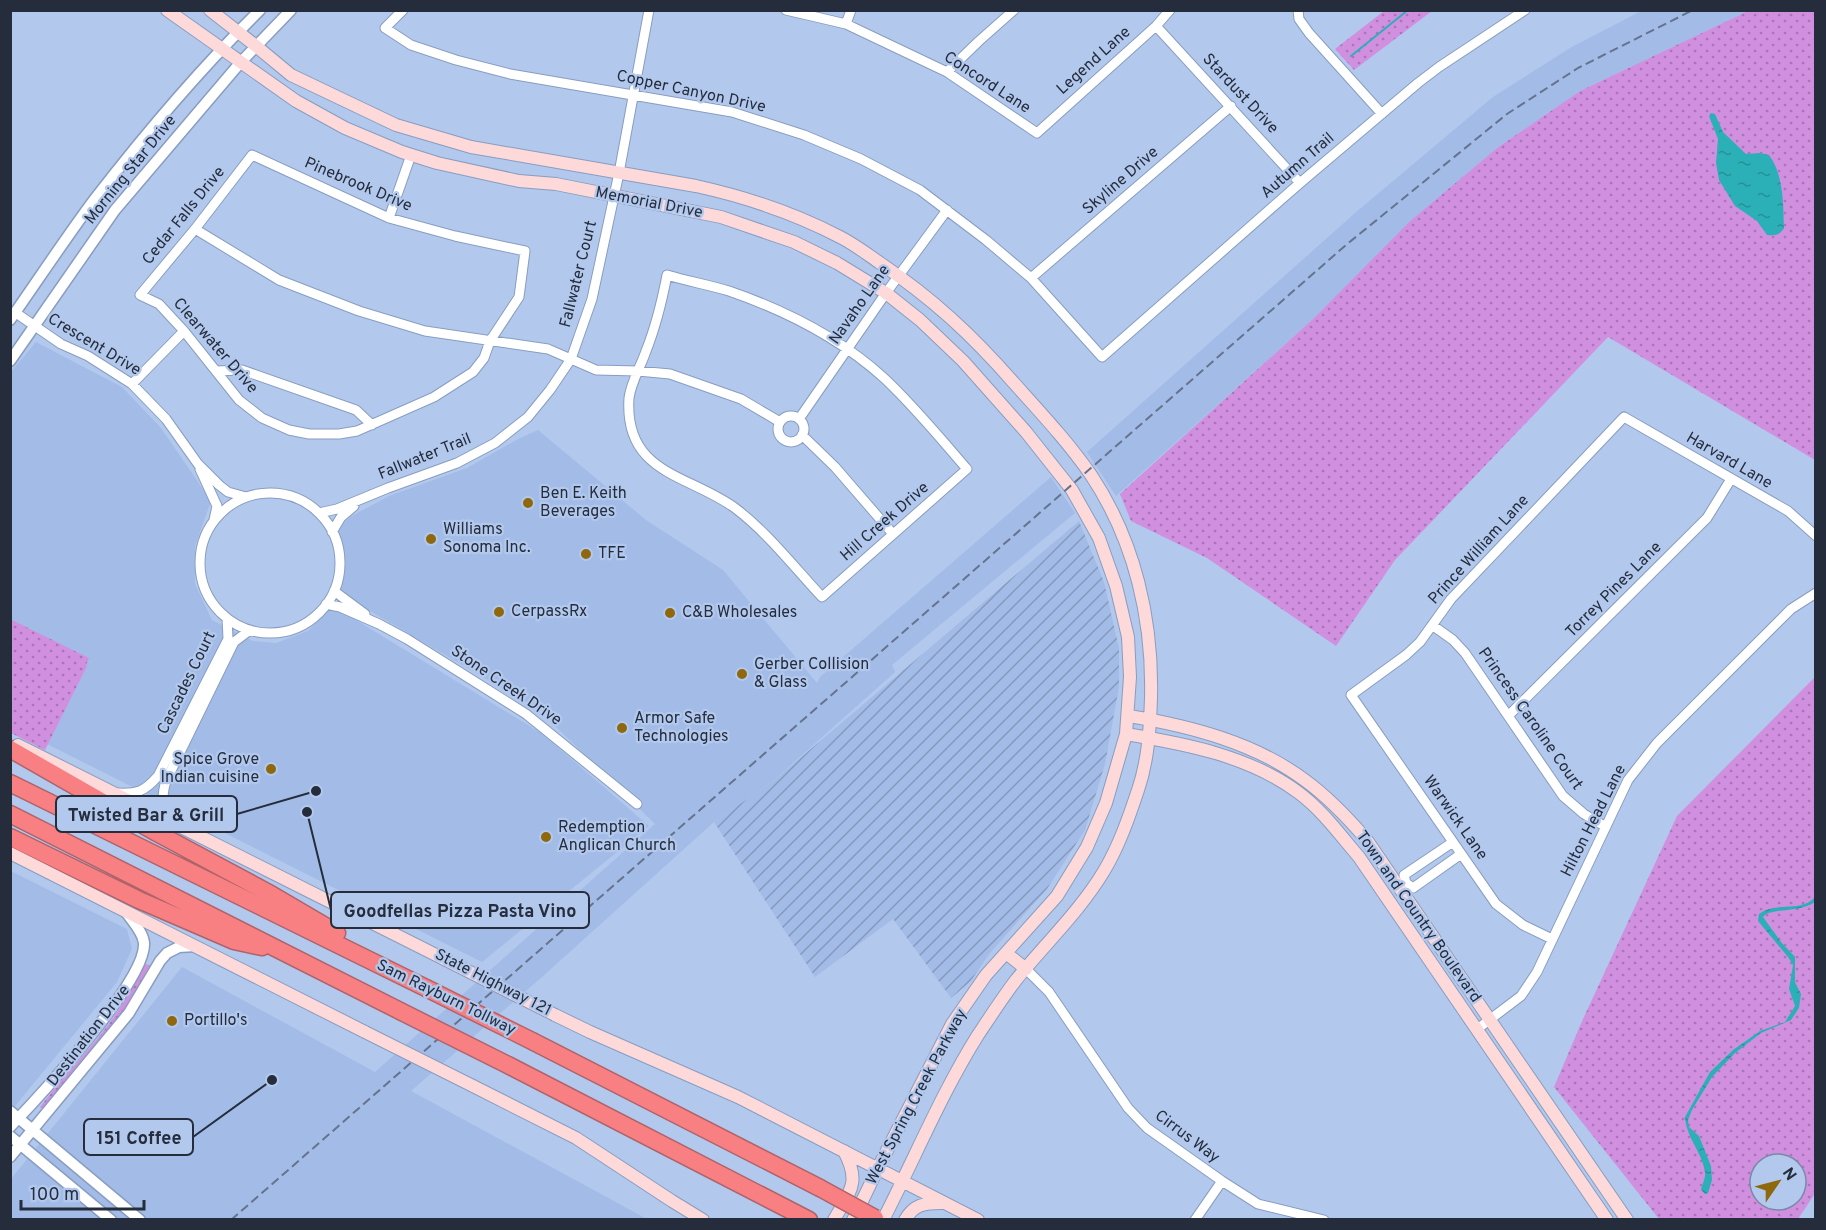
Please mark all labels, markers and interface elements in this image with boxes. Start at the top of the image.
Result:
street label: Legend Lane [1053,22,1135,100]
street label: Concord Lane [940,48,1034,118]
street label: Stardust Drive [1198,50,1282,138]
street label: Copper Canyon Drive [615,66,767,118]
street label: Morning Star Drive [81,111,181,229]
street label: Autumn Trail [1257,129,1339,203]
street label: Skyline Drive [1079,143,1163,219]
street label: Pinebrook Drive [301,153,415,217]
street label: Cedar Falls Drive [138,163,230,269]
street label: Memorial Drive [594,183,704,223]
street label: Fallwater Court [556,218,602,330]
street label: Navaho Lane [825,261,895,349]
street label: Clearwater Drive [168,294,262,398]
street label: Crescent Drive [44,309,144,381]
street label: Harvard Lane [1682,428,1776,494]
street label: Fallwater Trail [376,429,474,485]
street label: Hill Creek Drive [836,478,934,566]
place label: Ben E. Keith Beverages [540,484,627,522]
street label: Prince William Lane [1424,491,1534,609]
marker: Ben E. Keith Beverages [521,496,535,510]
place label: Williams Sonoma Inc. [443,520,531,558]
marker: Williams Sonoma Inc. [424,532,438,546]
street label: Torrey Pines Lane [1562,538,1666,642]
place label: TFE [598,544,626,564]
marker: TFE [579,547,593,561]
place label: CerpassRx [511,602,587,622]
place label: C&B Wholesales [682,603,797,623]
marker: CerpassRx [492,605,506,619]
marker: C&B Wholesales [663,606,677,620]
street label: Cascades Court [153,628,221,738]
street label: Stone Creek Drive [447,641,565,731]
street label: Princess Caroline Court [1473,644,1587,794]
place label: Gerber Collision & Glass [754,655,869,693]
marker: Gerber Collision & Glass [735,667,749,681]
place label: Armor Safe Technologies [634,709,729,747]
marker: Armor Safe Technologies [615,721,629,735]
place label: Spice Grove Indian cuisine [160,750,259,788]
street label: Hilton Head Lane [1557,761,1631,881]
marker: Spice Grove Indian cuisine [264,762,278,776]
street label: Warwick Lane [1418,772,1492,864]
callout: Twisted Bar & Grill [56,796,237,832]
text: Twisted Bar & Grill [68,805,224,828]
place label: Redemption Anglican Church [558,818,676,856]
street label: Town and Country Boulevard [1351,827,1485,1007]
marker: Redemption Anglican Church [539,830,553,844]
callout: Goodfellas Pizza Pasta Vino [331,892,589,928]
text: Goodfellas Pizza Pasta Vino [344,901,576,924]
street label: State Highway 121 [431,945,555,1021]
street label: Sam Rayburn Tollway [373,956,519,1040]
street label: Destination Drive [43,981,135,1091]
street label: West Spring Creek Parkway [862,1006,972,1188]
place label: Portillo's [184,1011,247,1031]
marker: Portillo's [165,1014,179,1028]
street label: Cirrus Way [1150,1106,1224,1168]
callout: 151 Coffee [84,1119,193,1155]
text: 151 Coffee [96,1128,182,1151]
north arrow [1748,1152,1808,1212]
text: N [1777,1164,1800,1185]
scale bar [21,1173,144,1211]
text: 100 m [30,1184,79,1207]

